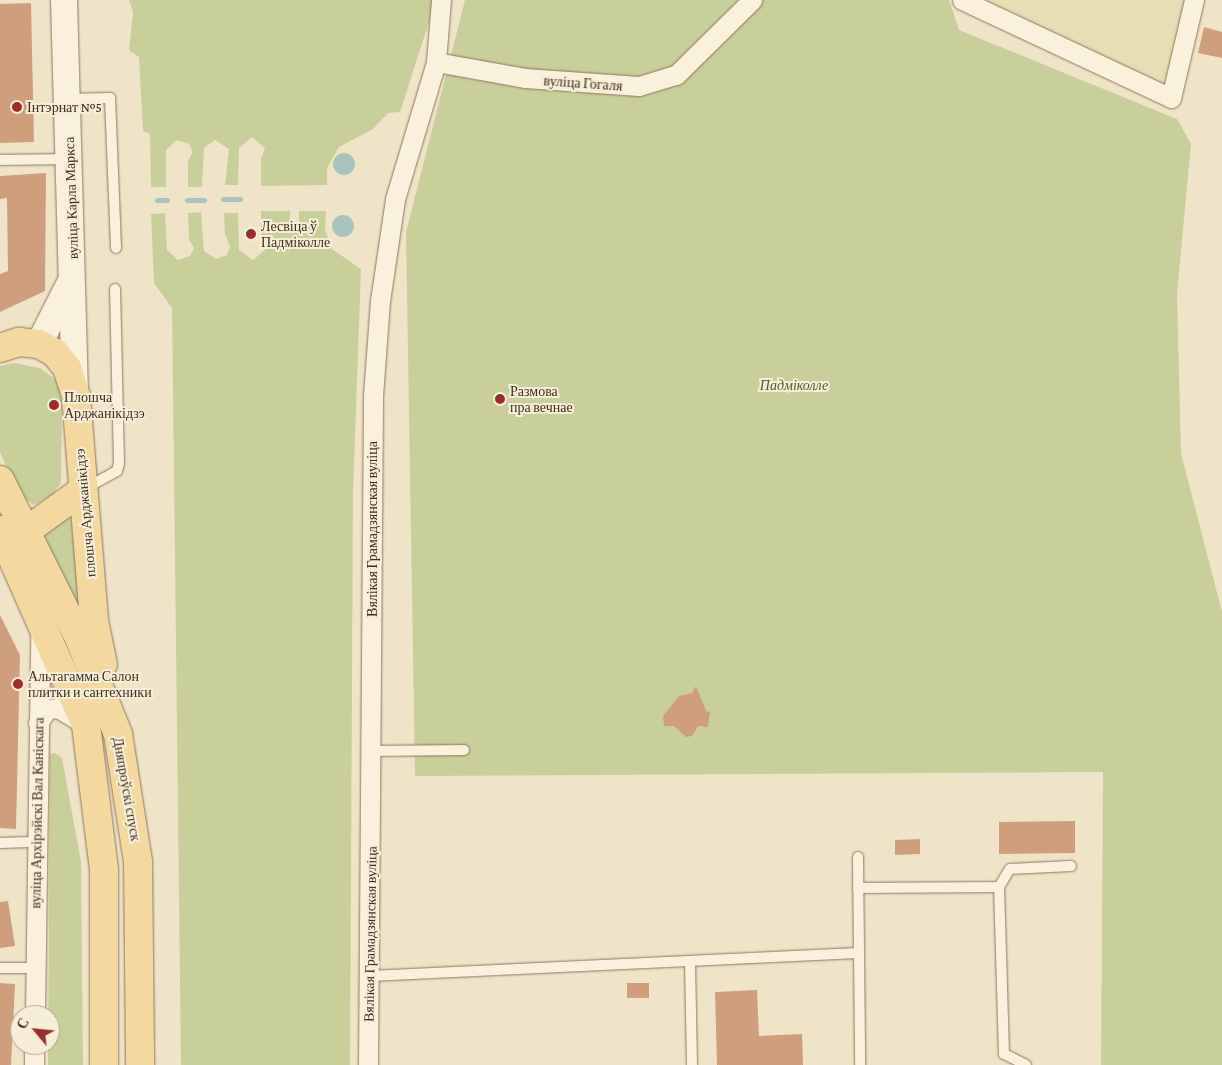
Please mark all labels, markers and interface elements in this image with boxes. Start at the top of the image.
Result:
street label: вуліца Гогаля [543,72,623,94]
place label: Інтэрнат №5 [27,99,102,115]
marker: Інтэрнат №5 [11,101,23,113]
street label: вуліца Карла Маркса [60,137,82,259]
place label: Лесвіца ў Падміколле [261,218,330,250]
marker: Лесвіца ў Падміколле [245,228,257,240]
park label: Падміколле [760,377,828,393]
place label: Размова пра вечнае [510,383,573,416]
place label: Плошча Арджанікідзэ [64,389,145,422]
marker: Размова пра вечнае [494,393,506,405]
marker: Плошча Арджанікідзэ [48,399,60,411]
street label: Вялікая Грамадзянская вуліца [364,441,380,617]
street label: плошча Арджанікідзэ [71,448,99,578]
place label: Альтагамма Салон плитки и сантехники [28,668,152,700]
marker: Альтагамма Салон плитки и сантехники [12,678,24,690]
street label: вуліца Архірэйскі Вал Каніскага [27,717,47,909]
street label: Дняпроўскі спуск [110,736,144,842]
street label: Вялікая Грамадзянская вуліца [360,846,380,1022]
north arrow [10,1005,60,1055]
text: С [13,1015,32,1032]

